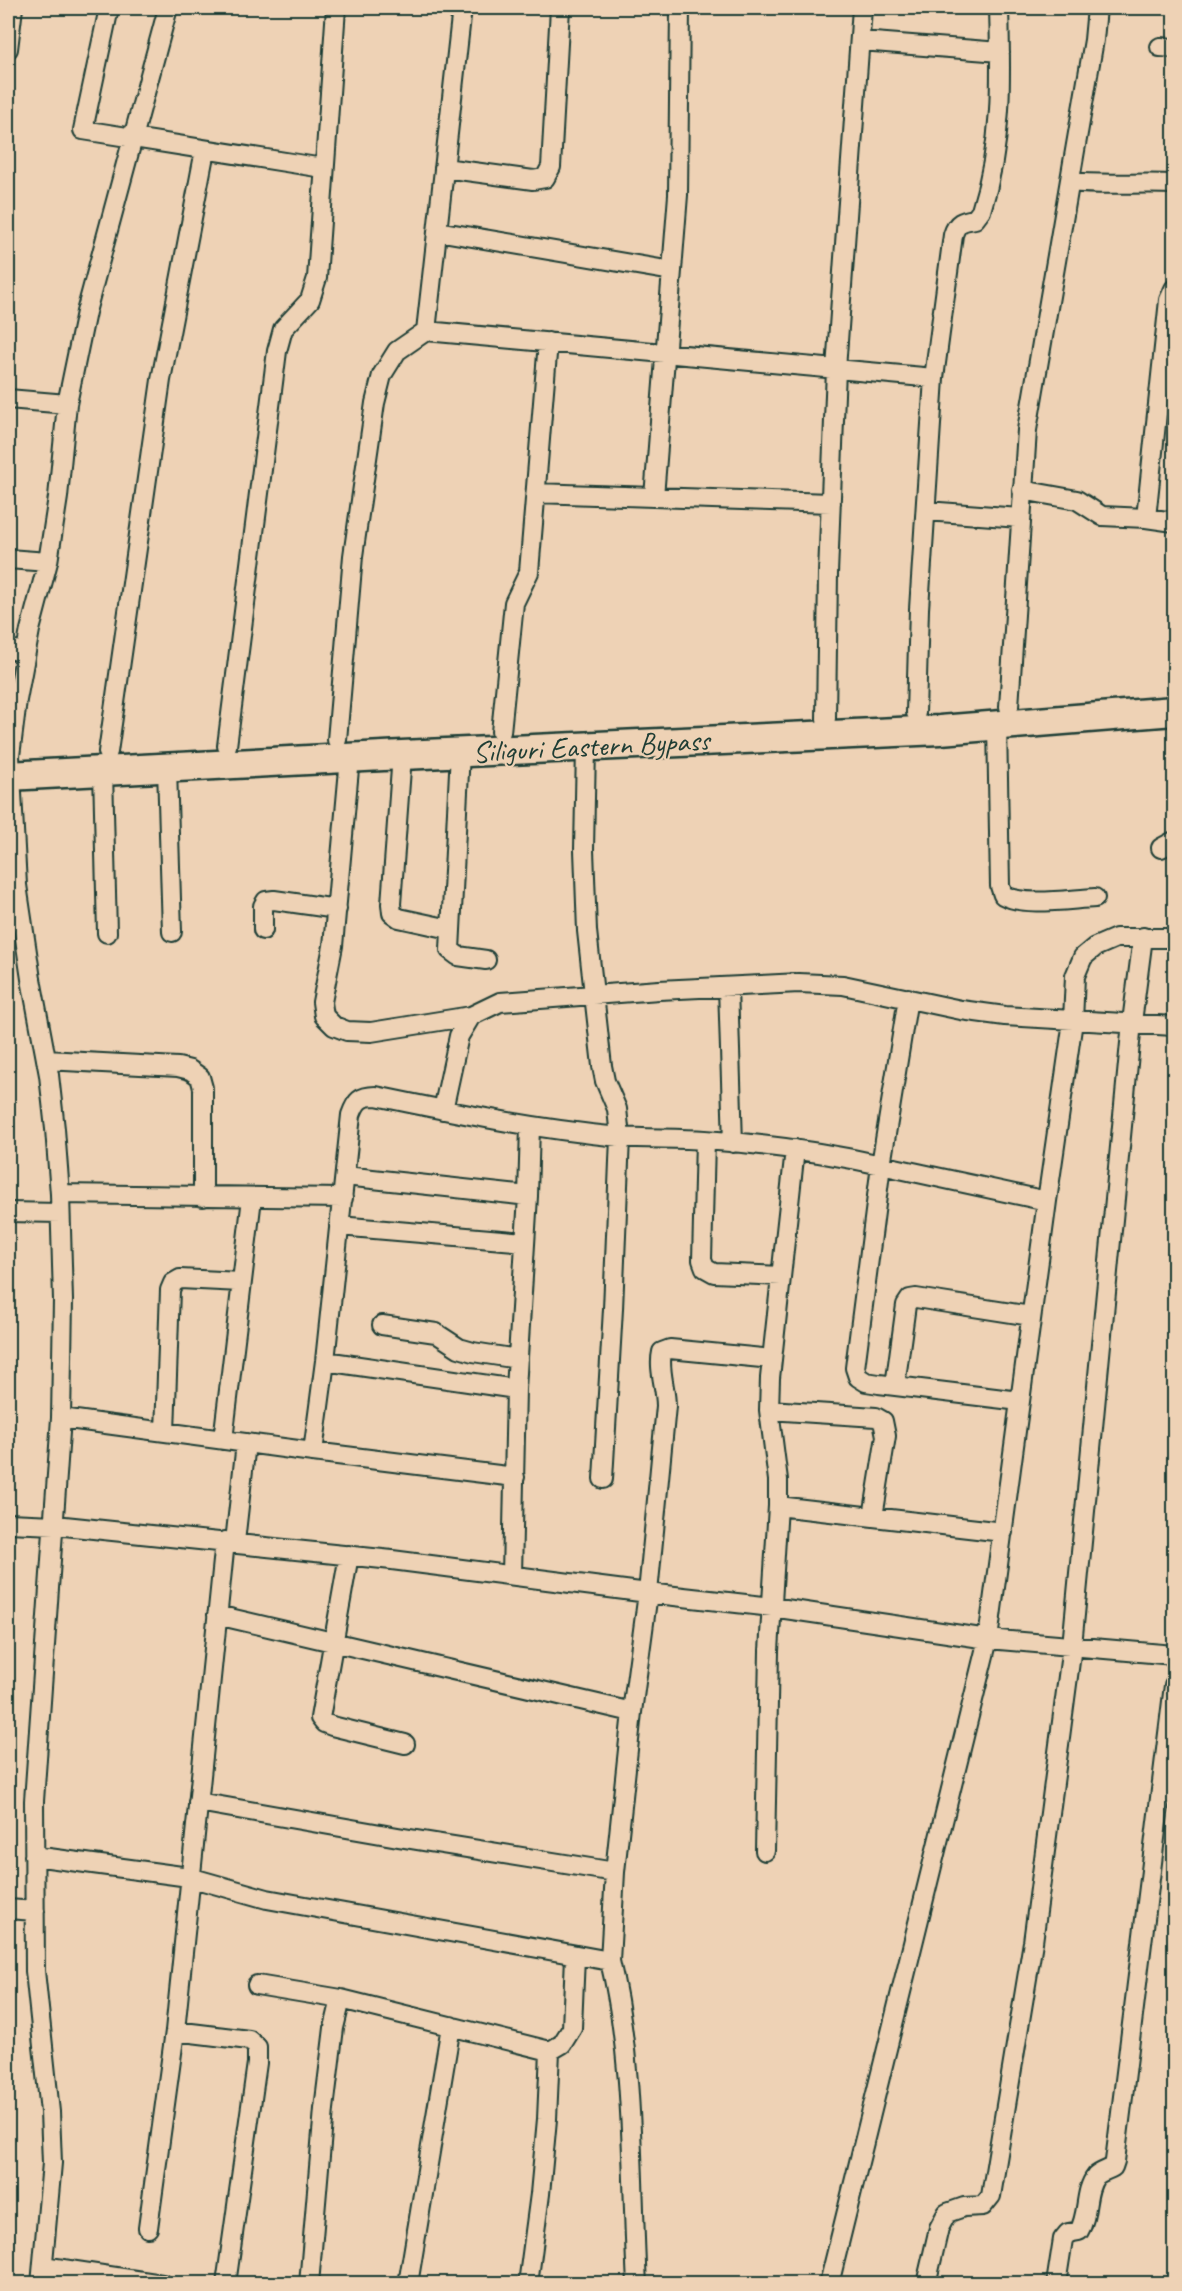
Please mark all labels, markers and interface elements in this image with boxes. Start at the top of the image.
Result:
street label: Siliguri Eastern Bypass [472,721,713,771]

